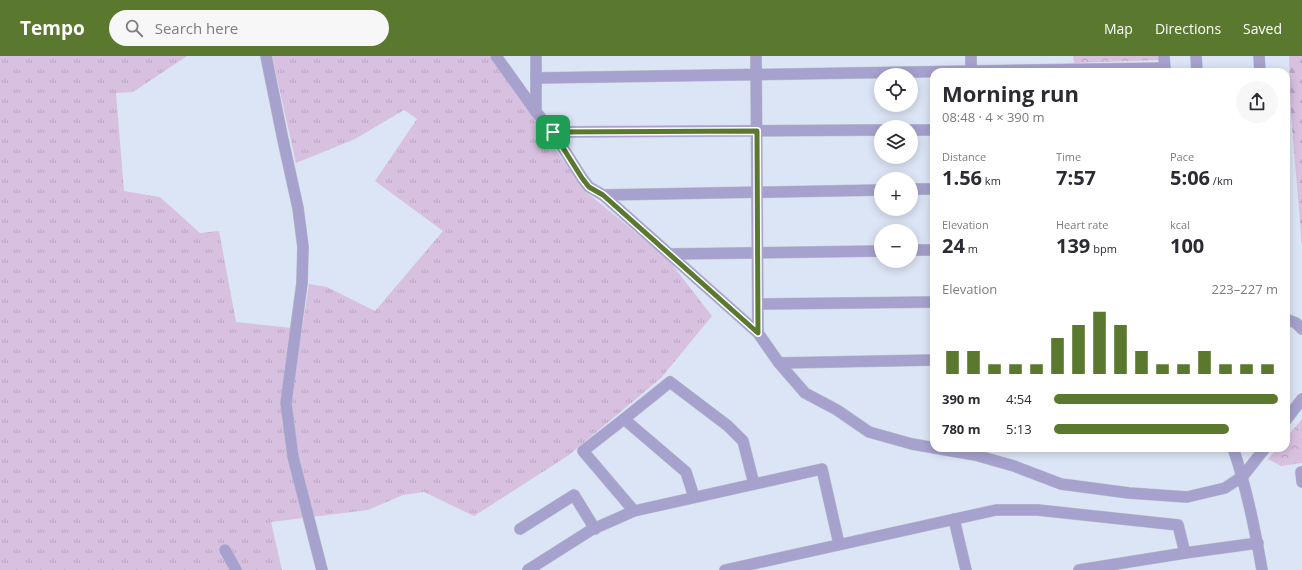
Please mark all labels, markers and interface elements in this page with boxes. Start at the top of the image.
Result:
search box [109,10,389,46]
text: Tempo [20,15,85,41]
icon: search [123,17,145,39]
text: Search here [155,18,238,38]
text: Map [1104,19,1133,38]
text: Directions [1155,19,1221,38]
text: Saved [1243,19,1282,38]
map controls [874,68,918,268]
button: locate [874,68,918,112]
text: Morning run [942,78,1079,108]
button: share [1236,81,1278,123]
text: 08:48 · 4 × 390 m [942,108,1045,126]
pin [536,115,570,149]
button: layers [874,120,918,164]
icon: arrive [542,121,564,143]
text: Distance [942,149,986,164]
text: Time [1056,149,1081,164]
text: Pace [1170,149,1194,164]
text: 1.56 [942,164,982,191]
text: 7:57 [1056,164,1096,191]
text: 5:06 [1170,164,1210,191]
button: + [874,172,918,216]
text: km [982,173,1001,188]
text: /km [1210,173,1233,188]
text: Elevation [942,217,989,232]
text: Heart rate [1056,217,1108,232]
text: kcal [1170,217,1190,232]
button: − [874,224,918,268]
text: 24 [942,232,965,259]
text: 139 [1056,232,1090,259]
text: 100 [1170,232,1204,259]
text: m [965,241,978,256]
text: bpm [1090,241,1117,256]
text: Elevation [942,280,997,298]
text: 223–227 m [1211,280,1278,298]
text: 390 m [942,390,980,408]
text: 4:54 [1006,390,1032,408]
text: 780 m [942,420,980,438]
text: 5:13 [1006,420,1032,438]

